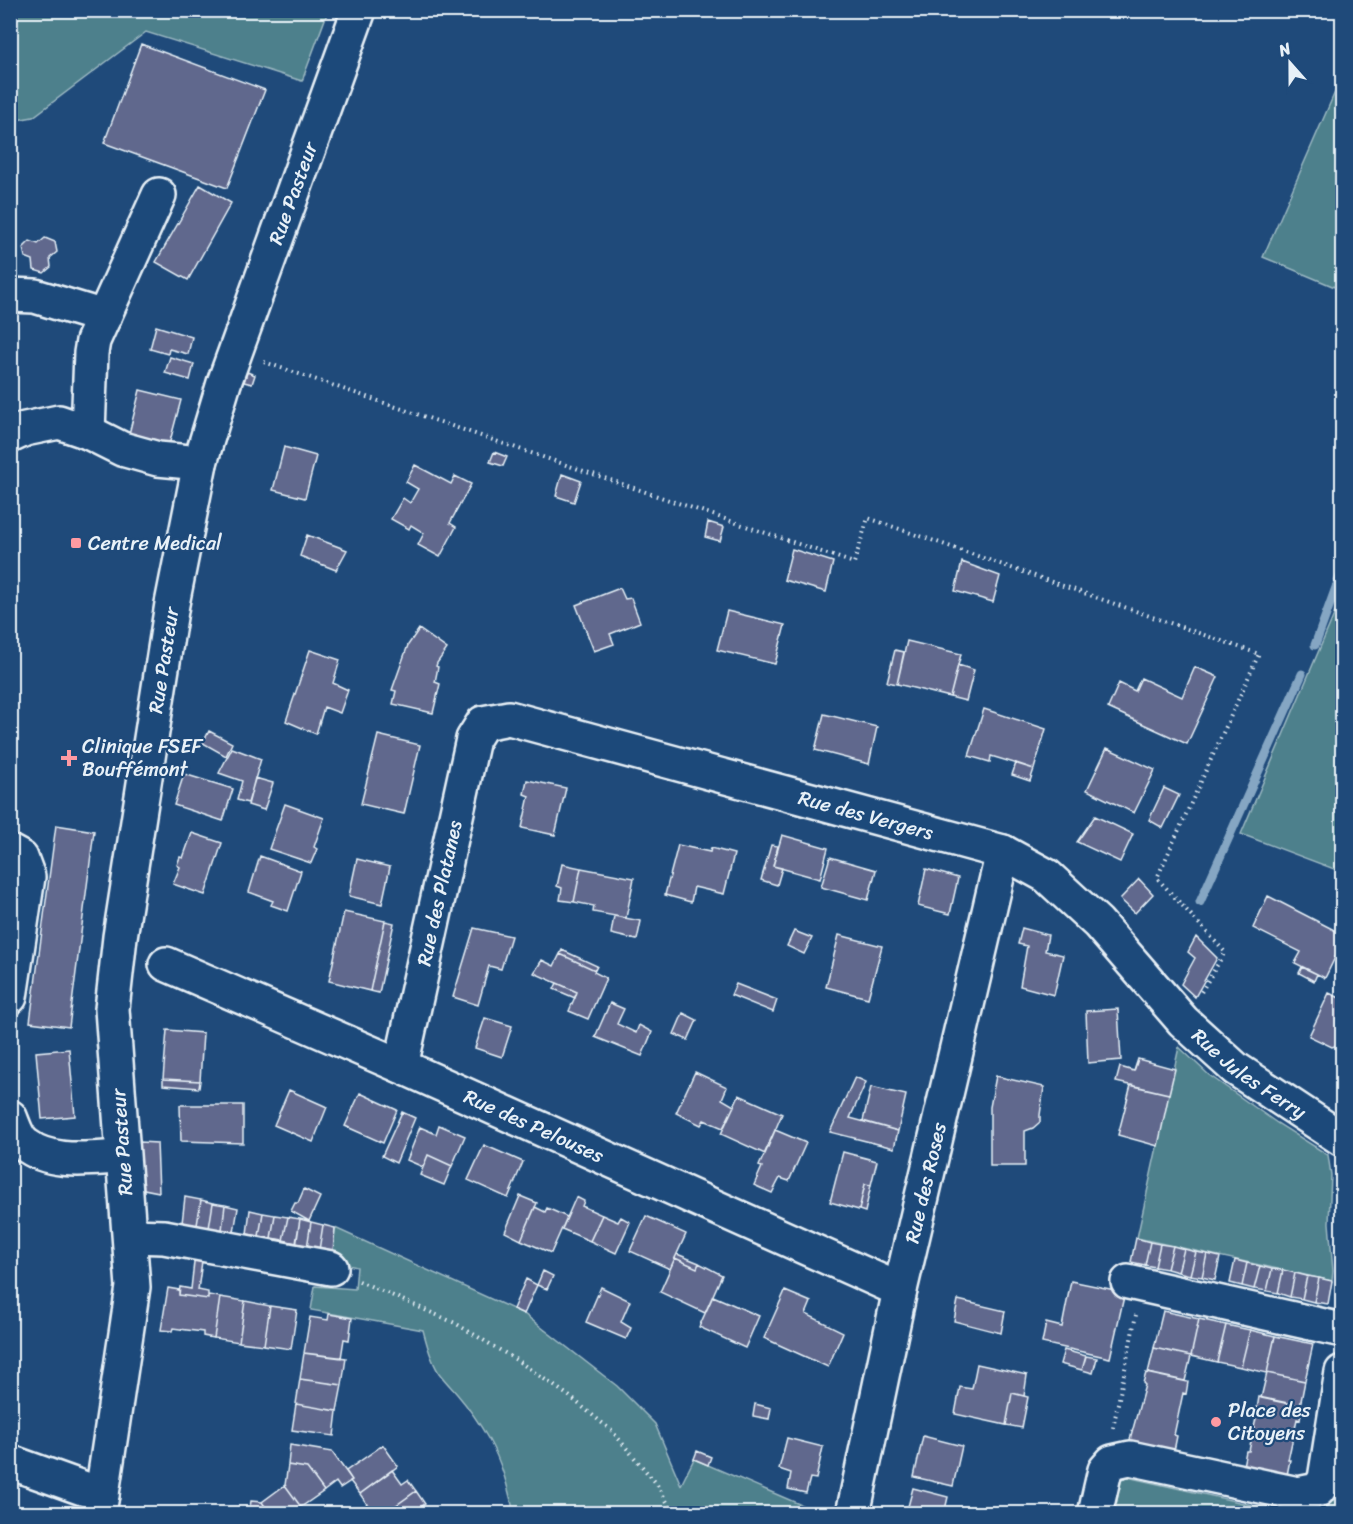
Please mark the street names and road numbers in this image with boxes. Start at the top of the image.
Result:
street label: Rue Pasteur [258,136,328,250]
street label: Rue Pasteur [138,604,189,716]
street label: Rue des Vergers [795,780,938,850]
street label: Rue des Platanes [406,816,472,969]
street label: Rue Jules Ferry [1183,1019,1314,1129]
street label: Rue des Pelouses [458,1079,611,1173]
street label: Rue Pasteur [101,1086,143,1197]
street label: Rue des Roses [894,1118,956,1247]

